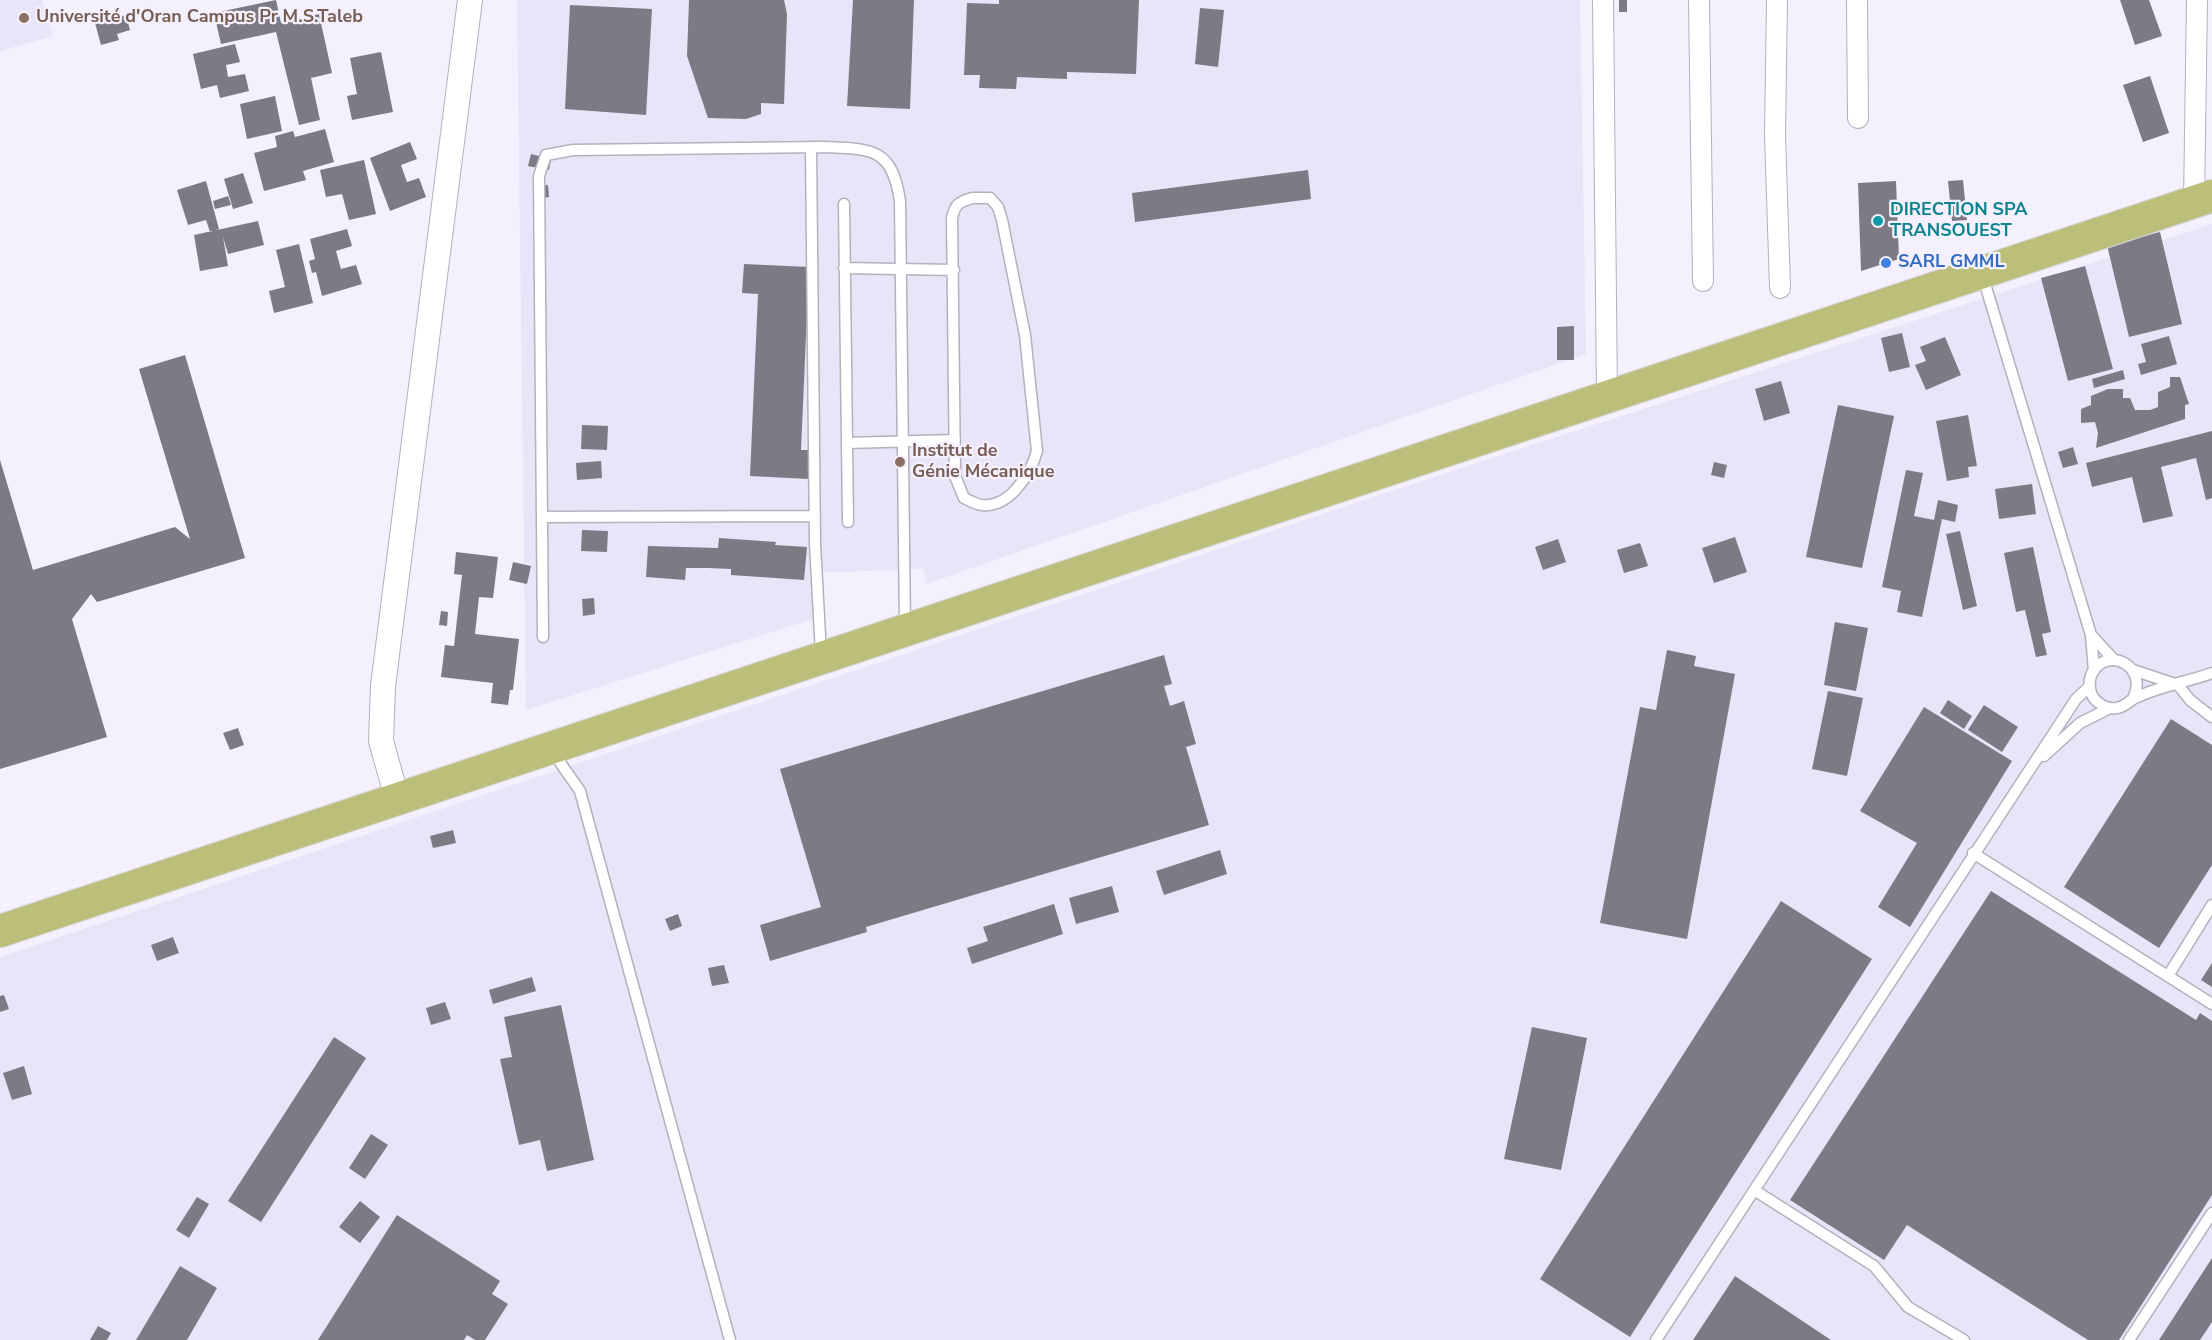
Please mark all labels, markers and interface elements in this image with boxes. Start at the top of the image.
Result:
place label: Université d'Oran Campus Pr M.S.Taleb [36,7,363,29]
marker: Université d'Oran Campus Pr M.S.Taleb [17,11,31,25]
place label: DIRECTION SPA TRANSOUEST [1890,200,2028,242]
marker: DIRECTION SPA TRANSOUEST [1871,214,1885,228]
place label: SARL GMML [1898,252,2005,274]
marker: SARL GMML [1879,256,1893,270]
place label: Institut de Génie Mécanique [912,441,1055,484]
marker: Institut de Génie Mécanique [893,455,907,469]

